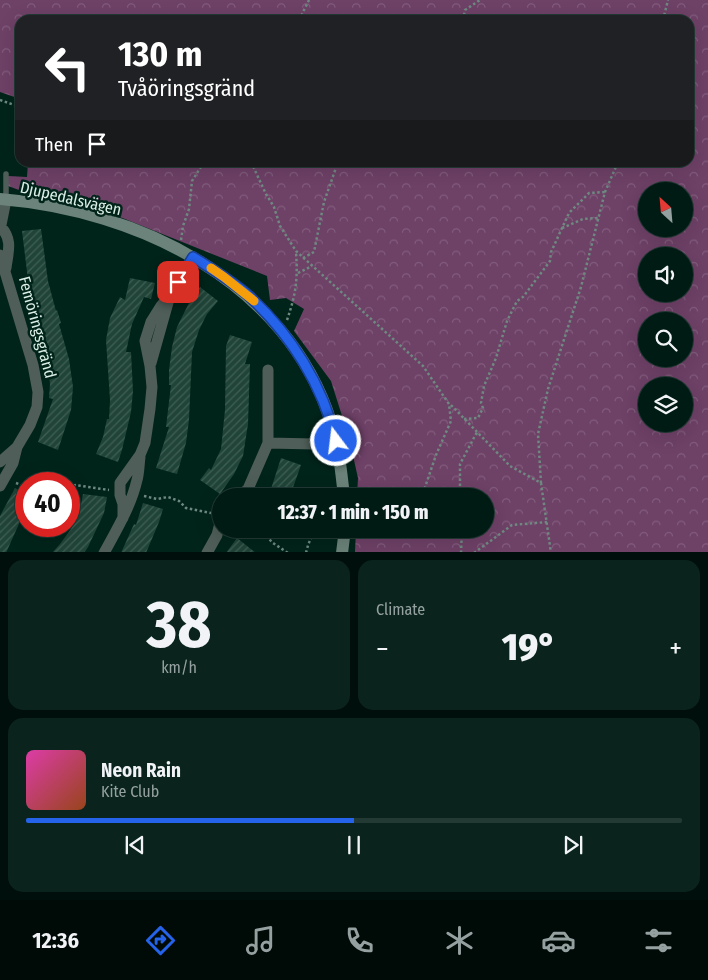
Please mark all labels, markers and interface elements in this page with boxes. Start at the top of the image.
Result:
text: 130 m [118,33,202,75]
icon: left [35,35,100,100]
text: Tvåöringsgränd [118,75,255,102]
icon: arrive [83,130,111,158]
text: Then [35,133,73,156]
street label: Djupedalsvägen [18,178,123,219]
north arrow [638,182,692,238]
map controls [638,182,693,432]
button: sound [638,247,693,302]
pin [157,261,199,303]
icon: arrive [164,268,192,296]
street label: Femöringsgränd [15,274,60,380]
button: search [638,312,693,367]
button: layers [638,377,693,432]
position arrow [309,414,361,466]
speed limit sign: 40 [15,472,80,537]
text: 12:37 · 1 min · 150 m [278,501,429,524]
text: 38 [146,586,212,664]
text: Climate [376,600,425,619]
text: 19° [502,624,556,670]
text: − [376,632,389,665]
text: + [669,632,682,665]
text: km/h [161,658,197,677]
text: Neon Rain [101,759,181,782]
text: Kite Club [101,782,159,801]
icon: previous [121,831,149,859]
icon: pause [340,831,368,859]
icon: next [559,831,587,859]
icon: directions [143,923,178,958]
icon: music [243,923,278,958]
icon: phone [342,923,377,958]
icon: climate [442,923,477,958]
icon: car [541,923,576,958]
icon: filters [641,923,676,958]
text: 12:36 [32,927,79,954]

